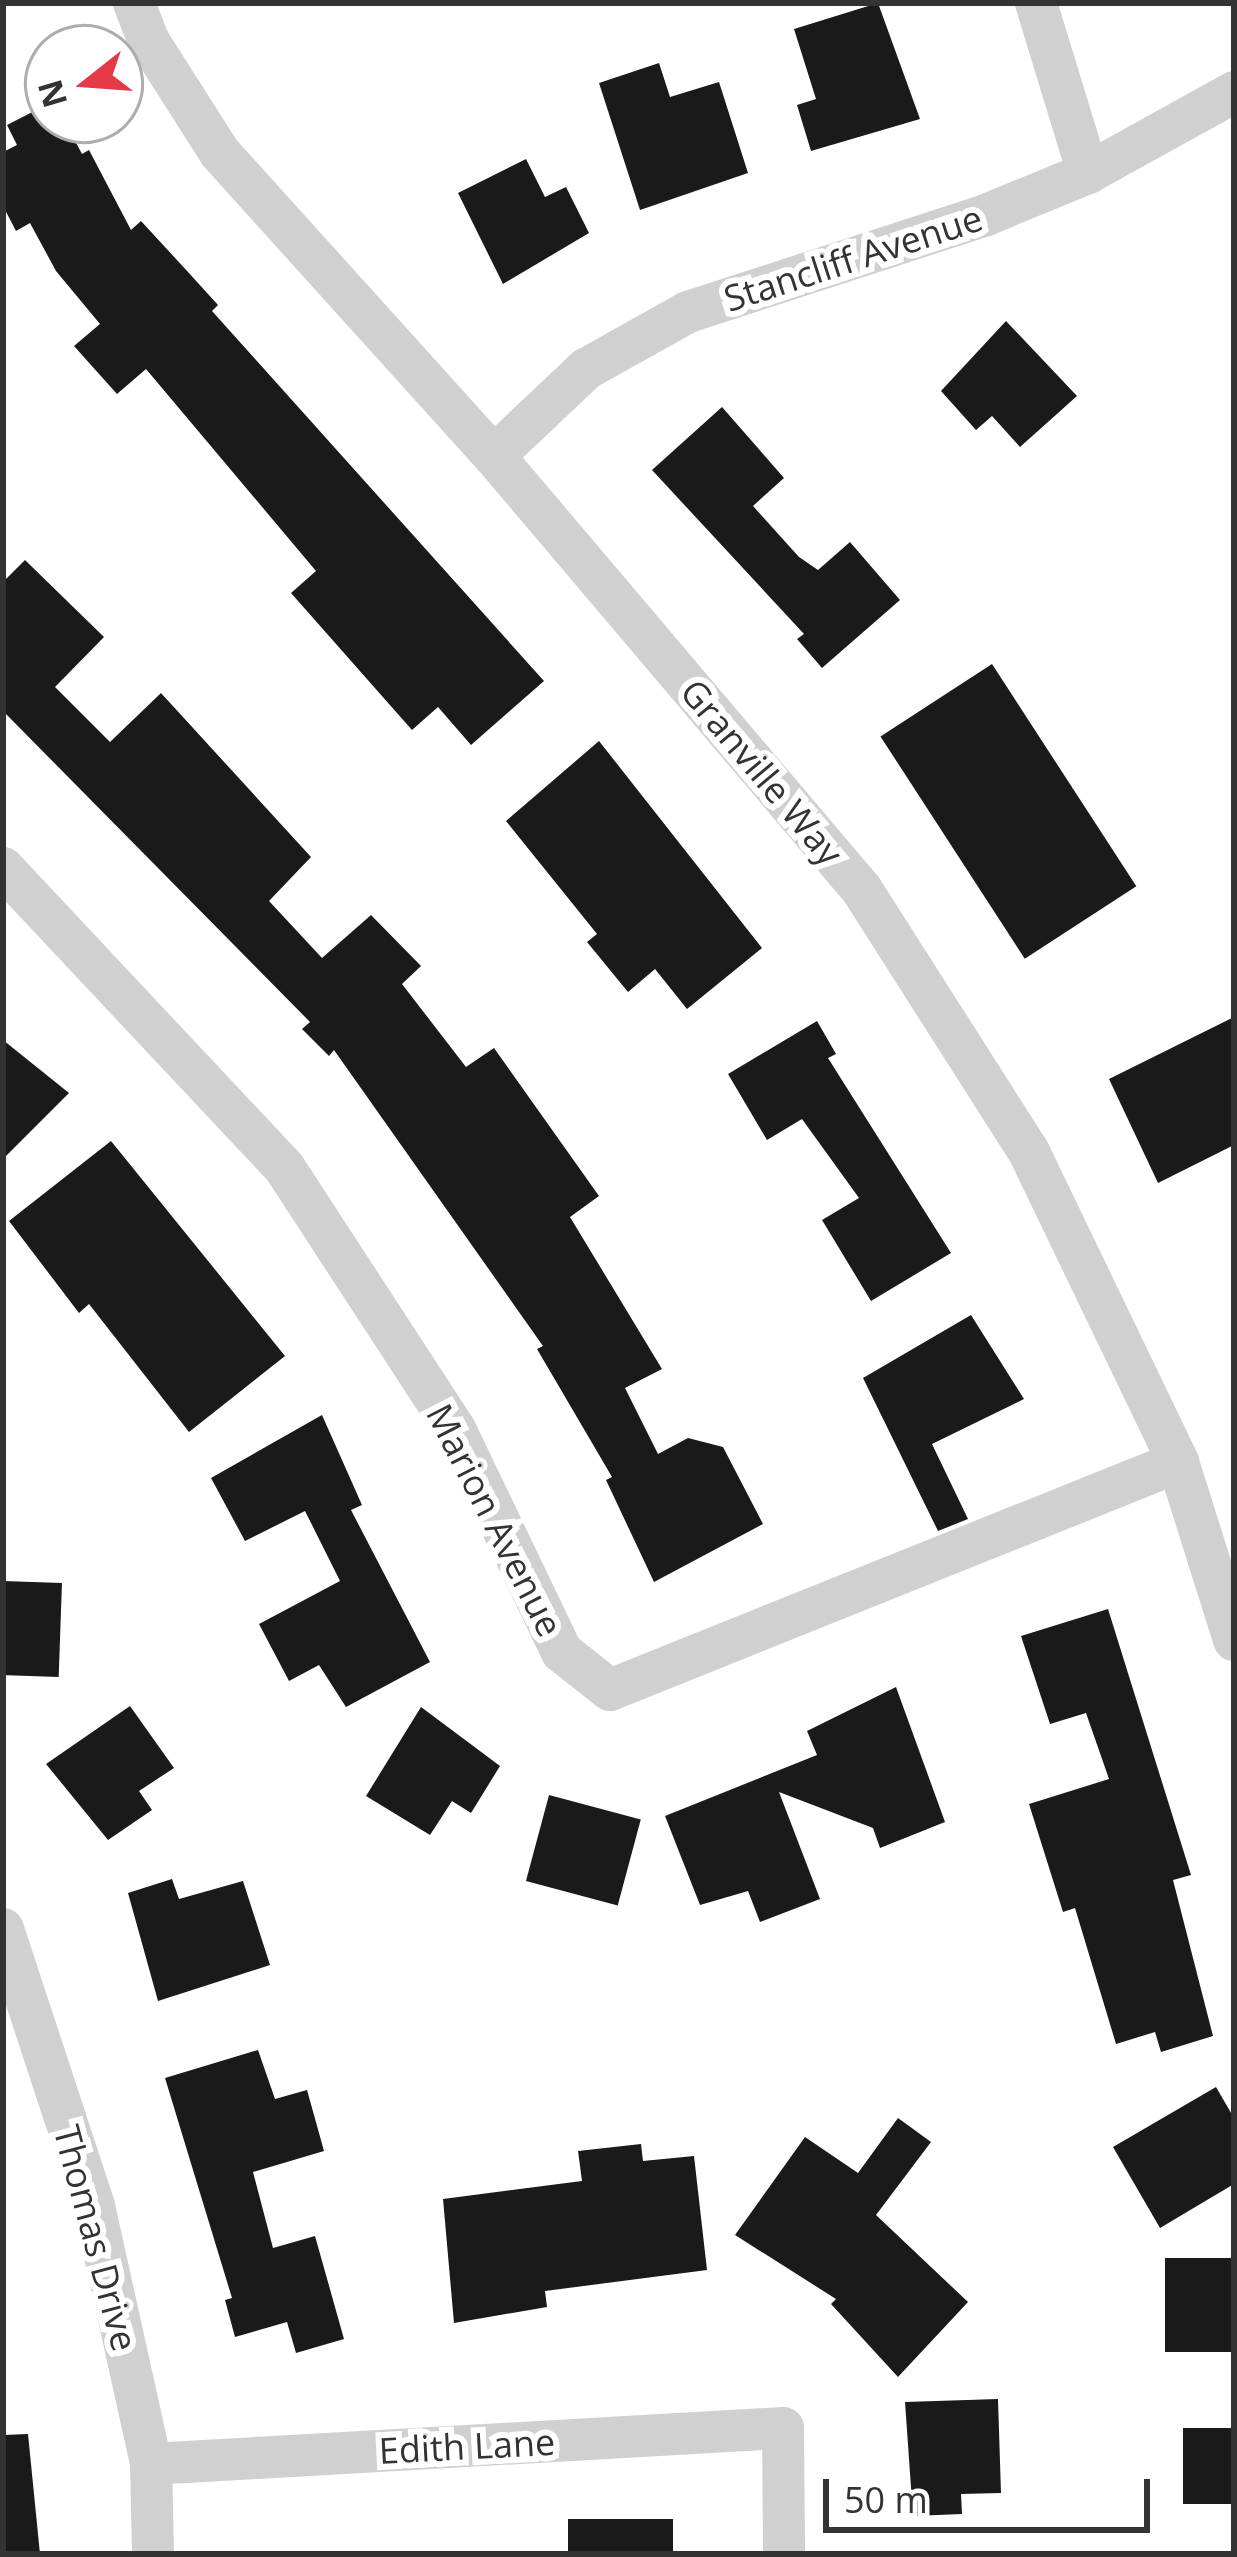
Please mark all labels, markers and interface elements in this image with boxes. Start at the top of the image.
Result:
north arrow [24,24,144,144]
text: N [27,74,77,113]
street label: Stancliff Avenue [718,196,988,320]
street label: Granville Way [672,670,852,874]
street label: Marion Avenue [418,1397,572,1643]
street label: Thomas Drive [45,2121,147,2355]
street label: Edith Lane [378,2420,556,2472]
scale bar [829,2455,1156,2529]
text: 50 m [844,2475,928,2524]

